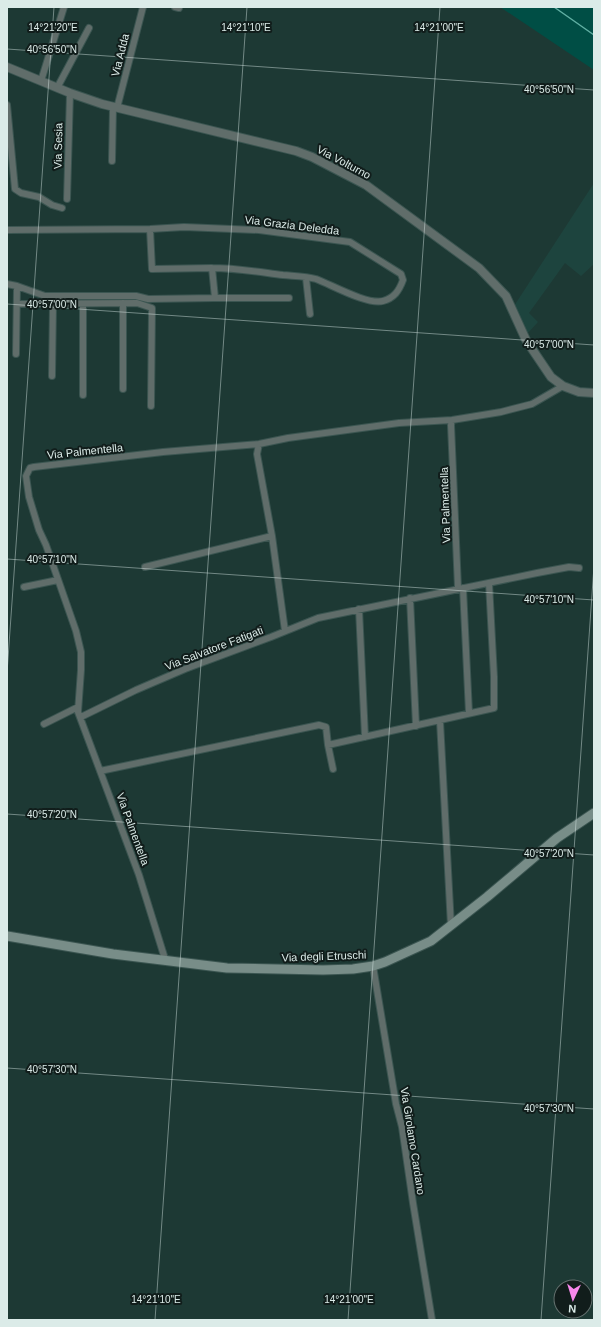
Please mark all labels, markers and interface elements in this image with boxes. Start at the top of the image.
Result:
text: 14°21'20"E [28,22,78,33]
text: 14°21'10"E [221,22,271,33]
text: 14°21'00"E [414,22,464,33]
street label: Via Adda [109,31,131,78]
text: 40°56'50"N [27,44,77,55]
text: 40°56'50"N [524,84,574,95]
street label: Via Sesia [52,122,64,169]
street label: Via Volturno [315,143,373,181]
street label: Via Grazia Deledda [244,213,341,237]
text: 40°57'00"N [27,299,77,310]
text: 40°57'00"N [524,339,574,350]
street label: Via Palmentella [46,441,124,461]
street label: Via Palmentella [438,466,452,543]
text: 40°57'10"N [27,554,77,565]
text: 40°57'10"N [524,594,574,605]
street label: Via Salvatore Fatigati [163,624,265,672]
street label: Via Palmentella [114,791,152,868]
text: 40°57'20"N [27,809,77,820]
text: 40°57'20"N [524,848,574,859]
street label: Via degli Etruschi [281,949,367,963]
text: 40°57'30"N [27,1064,77,1075]
street label: Via Girolamo Cardano [399,1086,427,1196]
text: 40°57'30"N [524,1103,574,1114]
north arrow [553,1279,593,1319]
text: 14°21'10"E [131,1294,181,1305]
text: 14°21'00"E [324,1294,374,1305]
text: N [568,1303,577,1315]

